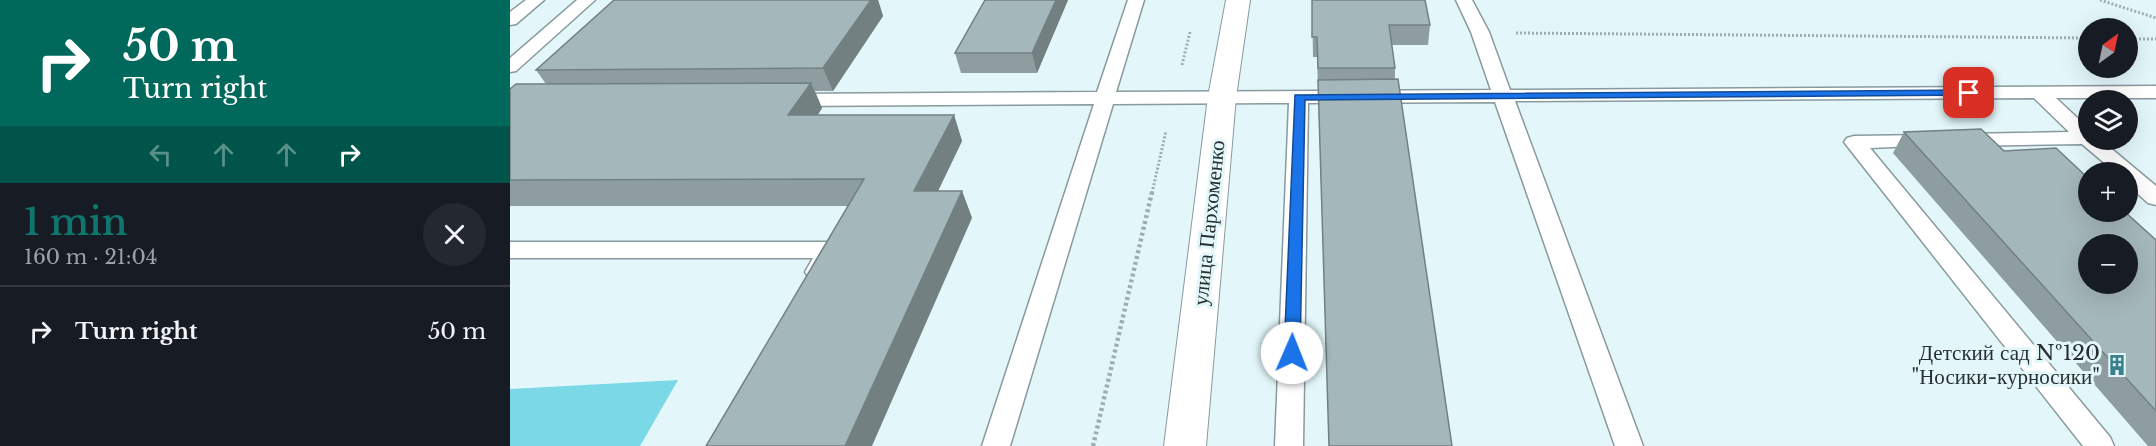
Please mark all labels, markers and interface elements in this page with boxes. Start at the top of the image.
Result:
north arrow [2078,18,2138,78]
map controls [2078,18,2138,294]
text: 50 m [123,20,237,72]
icon: right [24,24,102,102]
pin [1943,67,1994,118]
text: Turn right [123,72,267,105]
icon: arrive [1952,76,1985,109]
button: layers [2078,90,2138,150]
icon: left [144,138,177,171]
icon: ahead [207,138,240,171]
icon: ahead [270,138,303,171]
icon: right [333,138,366,171]
street label: улица Пархоменко [1187,139,1231,307]
button: + [2078,162,2138,222]
text: 1 min [24,200,128,245]
button: close [423,203,486,266]
button: − [2078,234,2138,294]
text: 160 m · 21:04 [24,245,157,269]
icon: right [24,315,57,348]
text: Turn right [75,318,197,345]
text: 50 m [428,318,486,345]
position arrow [1260,321,1324,385]
place label: Детский сад №120 "Носики-курносики" [1912,340,2100,390]
building icon: Детский сад №120 "Носики-курносики" [2105,353,2129,377]

